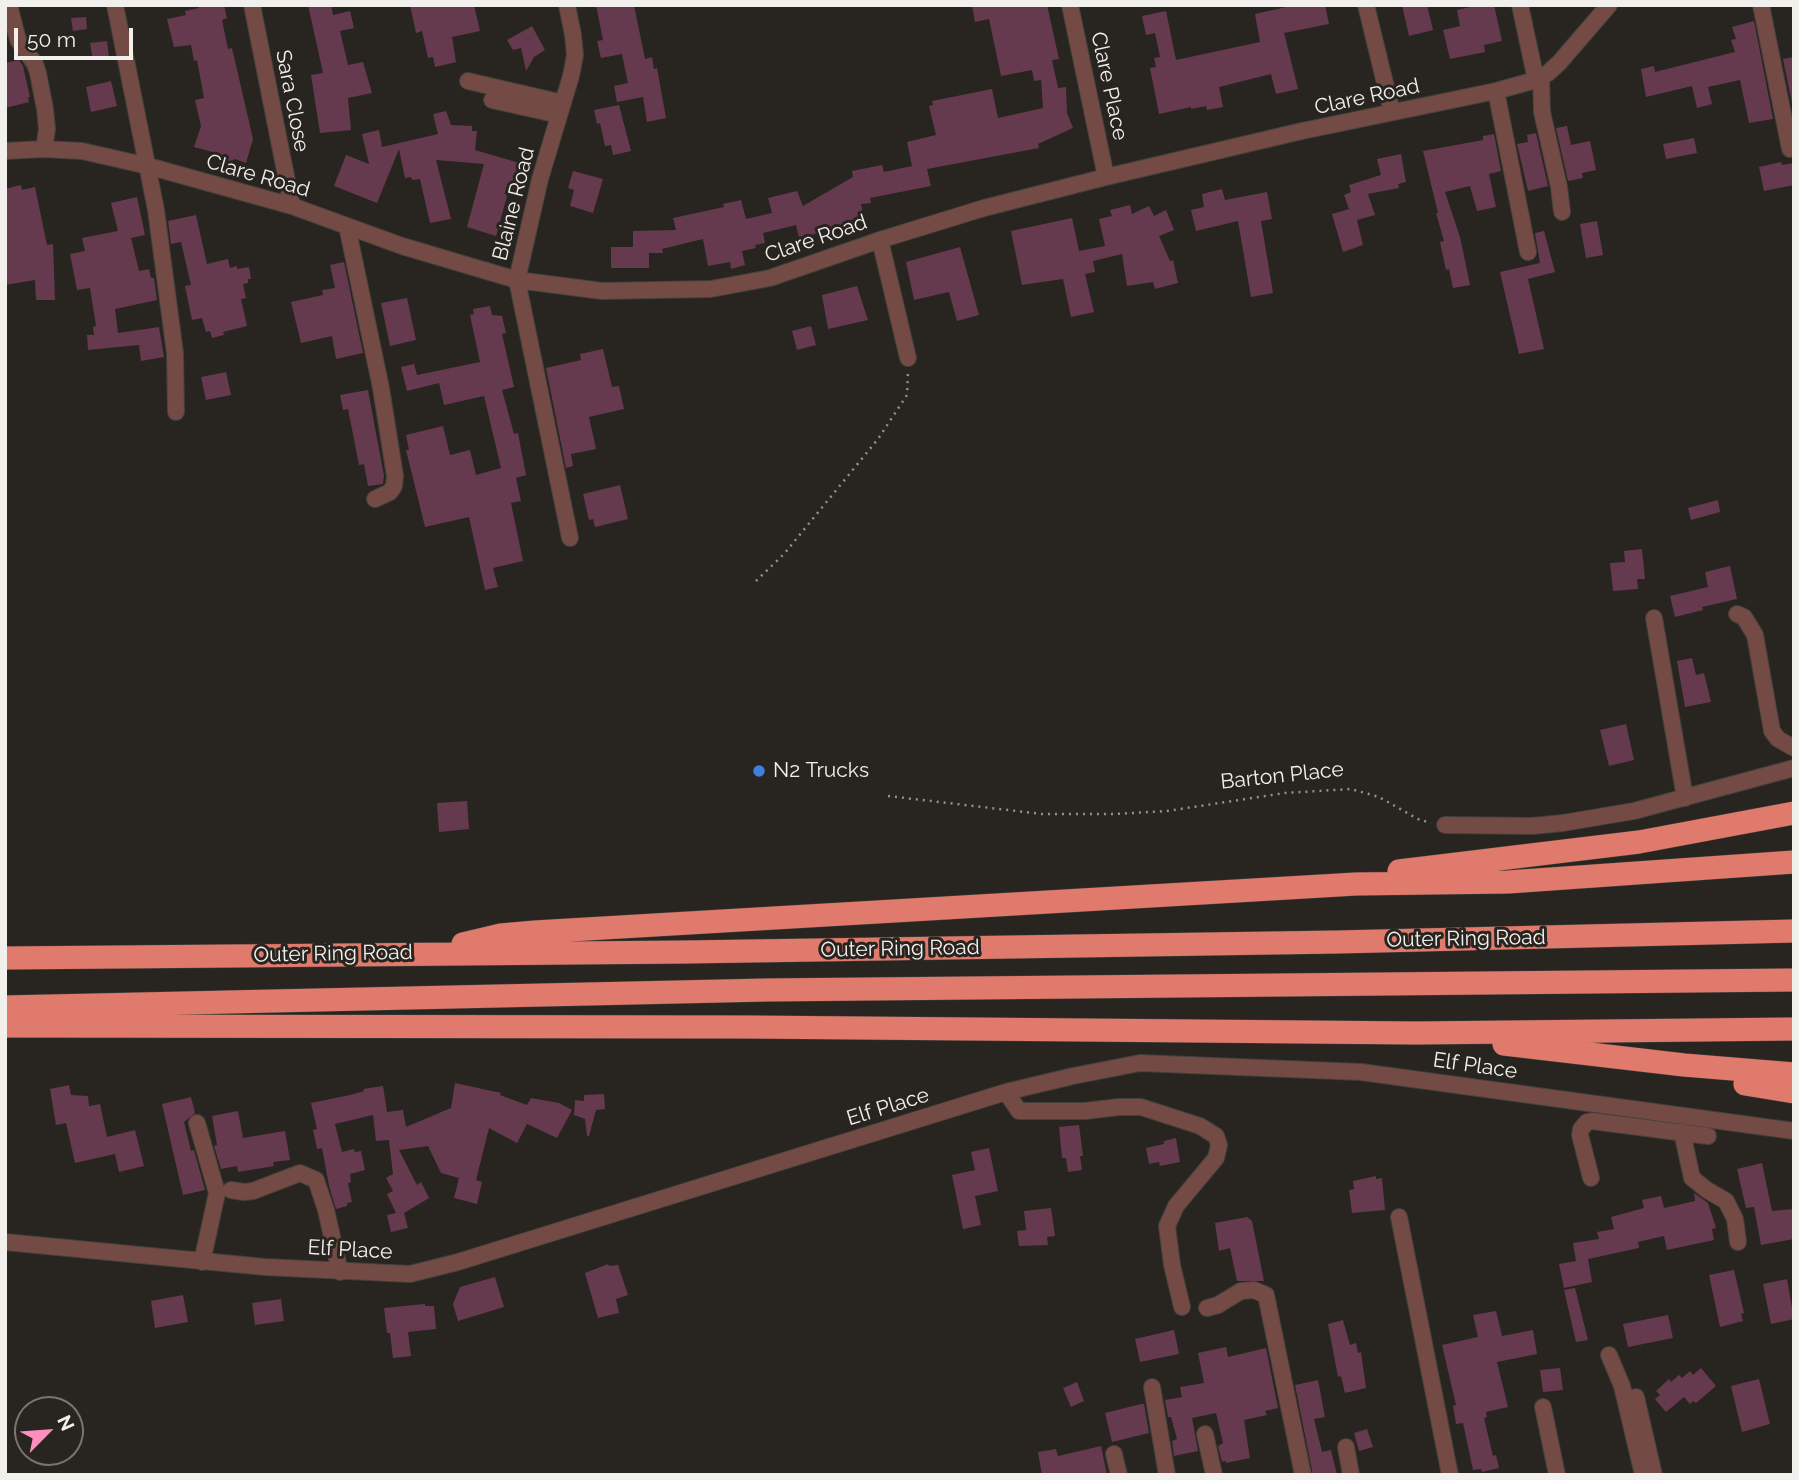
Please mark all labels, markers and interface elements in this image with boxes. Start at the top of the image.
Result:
scale bar [18,14,136,58]
text: 50 m [27,27,76,52]
street label: Clare Place [1085,29,1133,143]
street label: Sara Close [270,48,314,154]
street label: Clare Road [1312,74,1422,120]
street label: Blaine Road [488,145,540,263]
street label: Clare Road [203,149,313,203]
street label: Clare Road [761,210,871,268]
street label: Barton Place [1219,757,1345,795]
place label: N2 Trucks [773,758,869,784]
marker: N2 Trucks [751,763,767,779]
street label: Outer Ring Road [1386,925,1546,953]
street label: Outer Ring Road [820,935,980,963]
street label: Outer Ring Road [253,940,413,968]
street label: Elf Place [1431,1048,1519,1084]
street label: Elf Place [844,1083,932,1131]
street label: Elf Place [307,1235,393,1265]
north arrow [14,1396,84,1466]
text: N [53,1412,79,1434]

